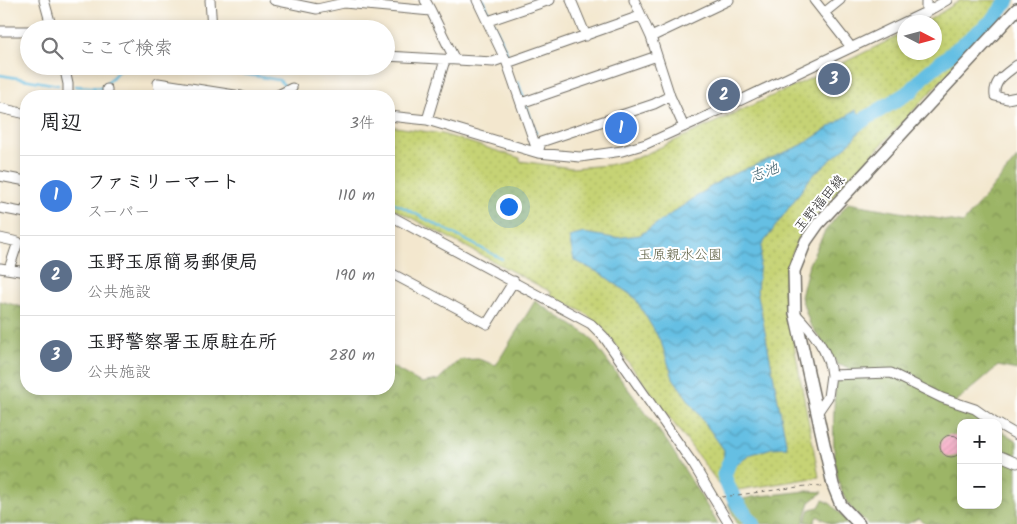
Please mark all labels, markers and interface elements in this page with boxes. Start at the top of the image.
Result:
north arrow [897,15,942,60]
search box [20,20,395,75]
icon: search [38,34,66,62]
text: ここで検索 [78,34,173,64]
pin: 3 [818,60,850,98]
pin: 2 [708,76,740,114]
text: 周辺 [40,107,82,140]
pin: 1 [605,109,637,147]
text: 3件 [350,111,375,136]
water label: 志池 [746,156,784,190]
text: ファミリーマート [87,168,240,198]
street label: 玉野福田線 [789,170,851,238]
text: 1 [54,183,58,208]
text: 110 m [338,183,375,208]
your location [496,194,522,220]
text: スーパー [87,200,150,225]
park label: 玉原親水公園 [638,244,722,266]
text: 玉野玉原簡易郵便局 [87,248,258,278]
text: 2 [51,263,61,288]
text: 190 m [335,263,375,288]
text: 公共施設 [87,280,151,305]
text: 玉野警察署玉原駐在所 [87,328,277,358]
text: 3 [52,343,60,368]
text: 280 m [329,343,375,368]
text: 公共施設 [87,360,151,385]
map controls [957,419,1002,509]
button: + [957,419,1002,464]
button: − [957,464,1002,509]

